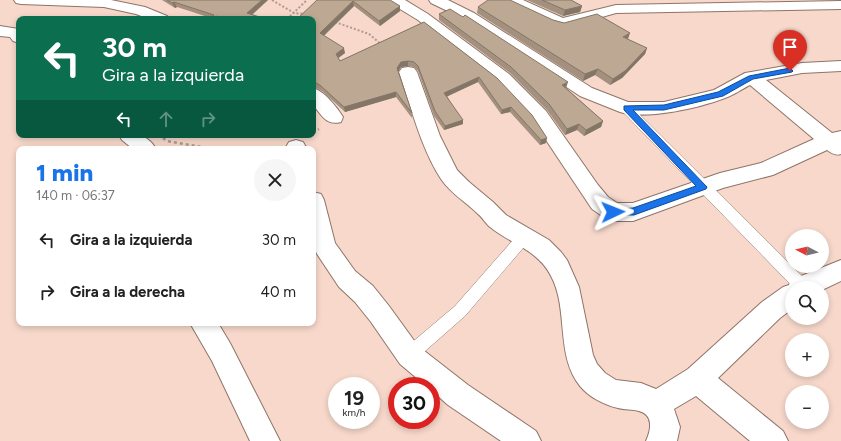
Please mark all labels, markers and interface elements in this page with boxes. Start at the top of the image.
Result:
text: 30 m [102,30,167,64]
pin [773,30,807,71]
icon: left [36,32,88,84]
icon: arrive [779,36,801,58]
text: Gira a la izquierda [102,64,244,86]
icon: left [113,108,135,130]
icon: ahead [155,108,177,130]
icon: right [197,108,219,130]
text: 1 min [36,158,93,187]
button: close [254,159,296,201]
text: 140 m · 06:37 [36,188,115,203]
position arrow [592,191,634,233]
icon: left [36,229,58,251]
north arrow [785,229,829,273]
map controls [785,229,829,429]
text: Gira a la izquierda [70,231,192,249]
text: 30 m [262,231,296,249]
icon: right [36,281,58,303]
button: search [785,281,829,325]
text: Gira a la derecha [70,283,185,301]
text: 40 m [261,283,296,301]
button: + [785,333,829,377]
speed limit sign: 30 [388,377,440,429]
button: − [785,385,829,429]
text: 19 [344,386,364,410]
text: km/h [343,406,365,419]

